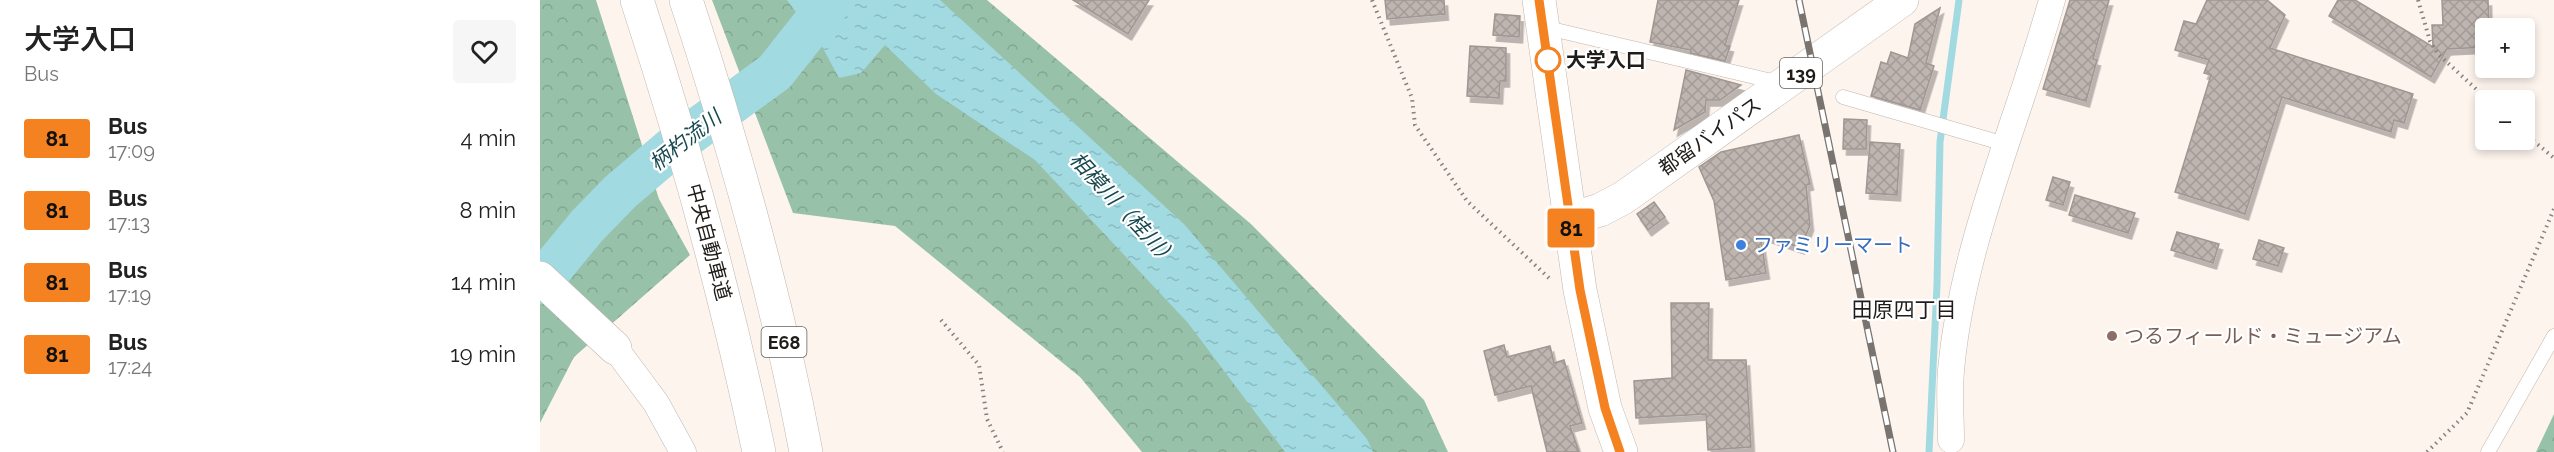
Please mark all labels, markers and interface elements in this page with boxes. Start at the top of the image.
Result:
map controls [2475,18,2535,150]
button: + [2475,18,2535,78]
button: heart [453,20,516,83]
text: 大学入口 [24,23,136,56]
marker: 大学入口 [1535,47,1561,73]
place label: 大学入口 [1566,48,1646,72]
road number: 139 [1780,58,1822,88]
text: Bus [24,62,59,86]
button: − [2475,90,2535,150]
street label: 都留バイパス [1654,92,1766,180]
water label: 柄杓流川 [644,103,727,176]
text: Bus [108,113,147,139]
text: 4 min [461,125,516,151]
text: 81 [45,126,69,151]
text: 17:09 [108,139,155,163]
water label: 相模川（桂川） [1065,147,1183,271]
street label: 中央自動車道 [682,181,736,303]
text: Bus [108,185,147,211]
text: 8 min [460,197,516,223]
text: 81 [45,198,69,223]
line badge: 81 [1544,208,1598,248]
text: 17:13 [108,211,150,235]
text: 81 [1559,216,1583,241]
place label: ファミリーマート [1753,233,1913,257]
marker: ファミリーマート [1734,238,1748,252]
text: Bus [108,257,147,283]
text: 14 min [451,269,516,295]
text: 81 [45,270,69,295]
text: 17:19 [108,283,151,307]
district label: 田原四丁目 [1852,297,1957,322]
place label: つるフィールド・ミュージアム [2124,324,2402,348]
road number: E68 [762,327,806,357]
text: Bus [108,329,147,355]
marker: つるフィールド・ミュージアム [2105,329,2119,343]
text: 19 min [450,341,516,367]
text: 81 [45,342,69,367]
text: 17:24 [108,355,152,379]

